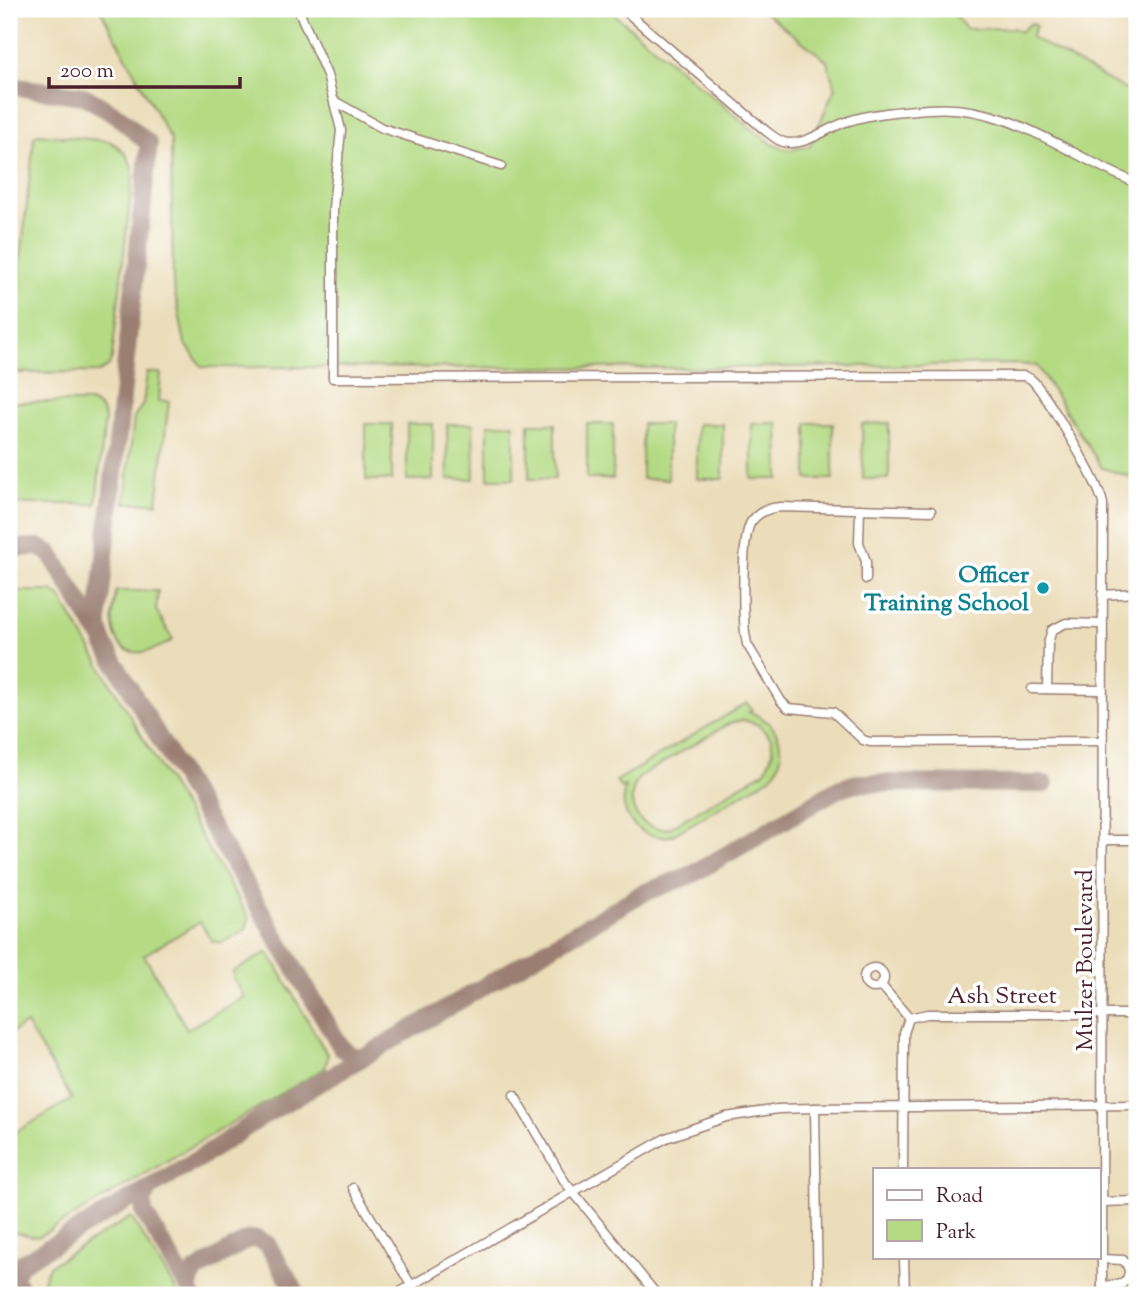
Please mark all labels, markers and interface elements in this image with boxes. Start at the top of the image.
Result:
scale bar [49,46,240,90]
text: 200 m [60,57,114,87]
place label: Officer Training School [864,559,1030,621]
marker: Officer Training School [1035,580,1051,596]
street label: Mulzer Boulevard [1069,869,1103,1051]
street label: Ash Street [947,980,1057,1014]
legend [873,1168,1100,1258]
text: Road [936,1182,983,1212]
text: Park [936,1218,977,1248]

